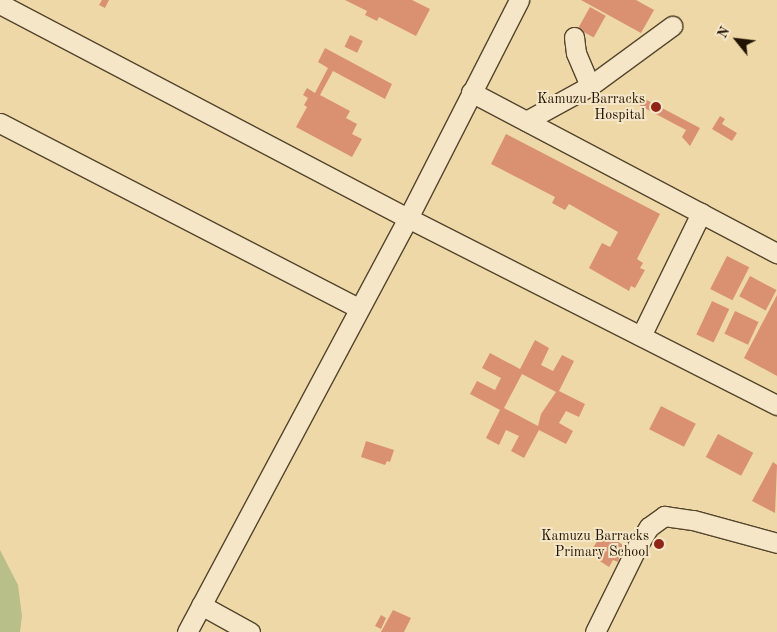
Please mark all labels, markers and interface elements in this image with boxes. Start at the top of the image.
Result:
north arrow [712,15,762,65]
text: N [715,25,733,41]
place label: Kamuzu Barracks Hospital [537,91,645,124]
marker: Kamuzu Barracks Hospital [649,100,663,114]
place label: Kamuzu Barracks Primary School [541,528,649,560]
marker: Kamuzu Barracks Primary School [653,538,665,550]

